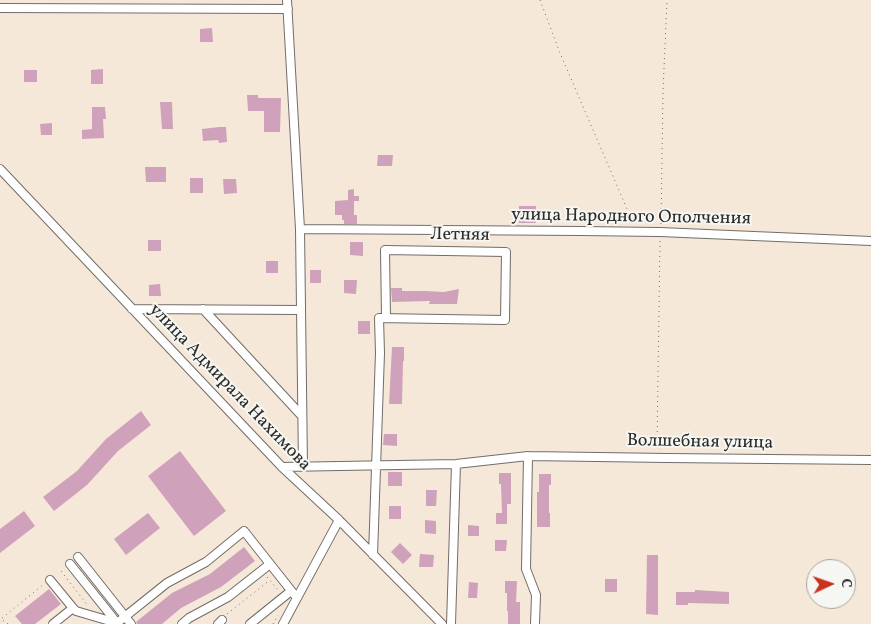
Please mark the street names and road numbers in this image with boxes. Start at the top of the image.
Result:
street label: улица Народного Ополчения [511,205,751,231]
street label: Летняя [430,225,490,247]
street label: улица Адмирала Нахимова [143,300,315,476]
street label: Волшебная улица [626,431,774,455]

